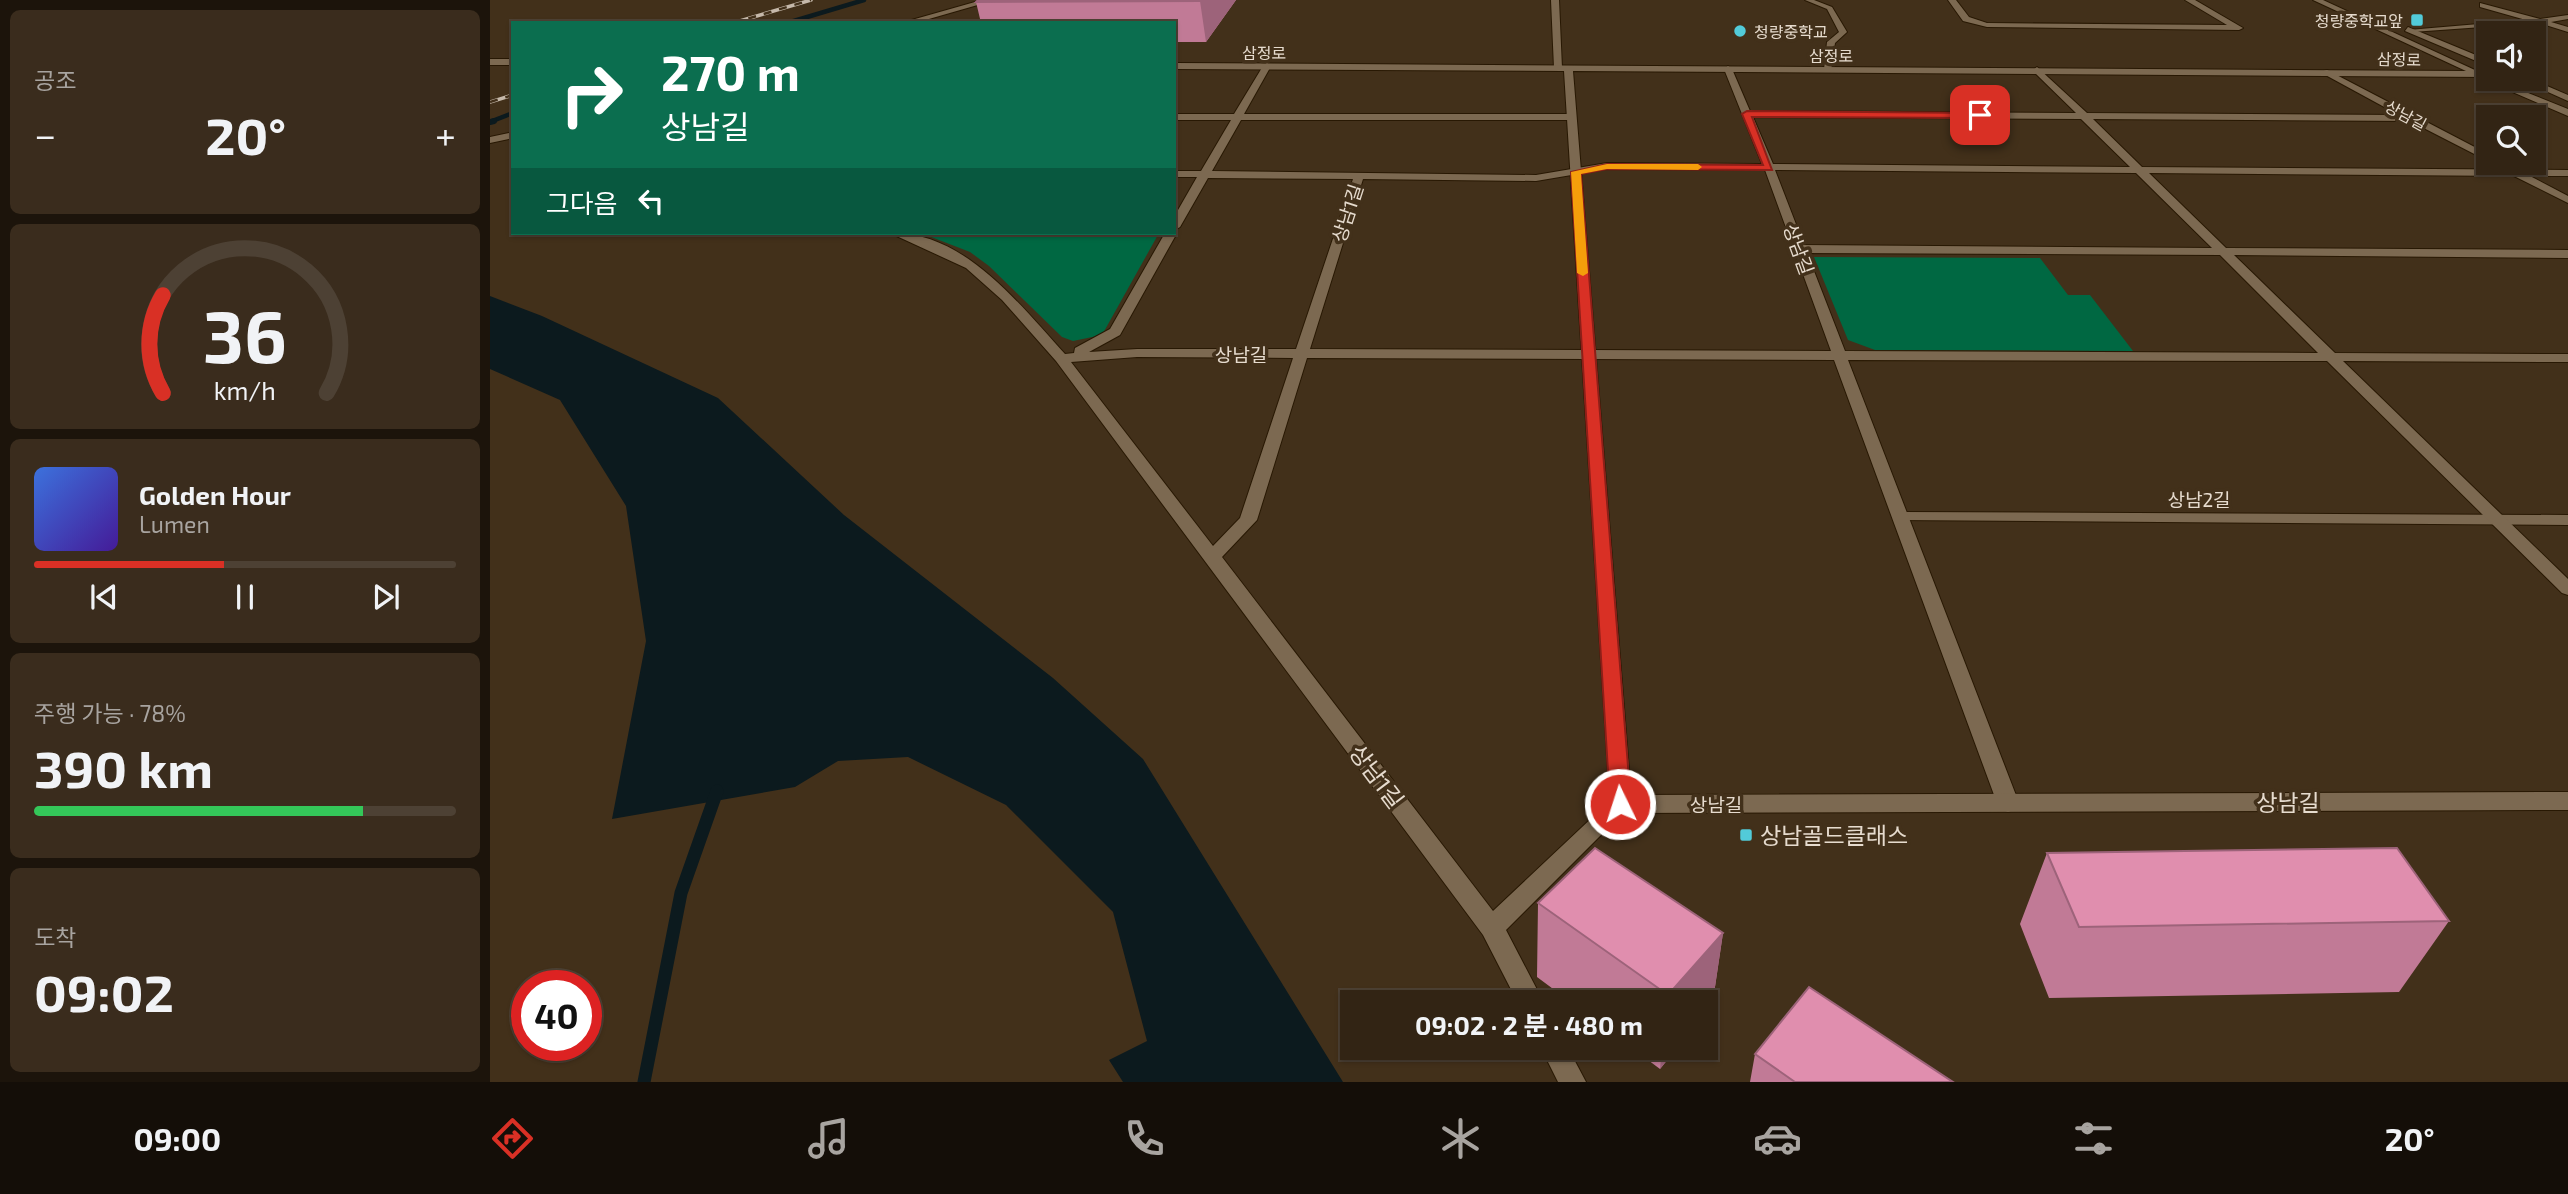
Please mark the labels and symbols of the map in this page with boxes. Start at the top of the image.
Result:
place label: 청량중학교앞 [2315,11,2403,30]
marker: 청량중학교앞 [2409,12,2425,28]
place label: 청량중학교 [1754,22,1828,41]
marker: 청량중학교 [1732,23,1748,39]
street label: 삼정로 [1242,43,1286,62]
street label: 삼정로 [1809,46,1853,65]
street label: 삼정로 [2377,49,2422,69]
pin [1950,85,2010,145]
street label: 상남길 [2382,96,2430,134]
street label: 상남1길 [1327,181,1367,245]
street label: 상남길 [1779,220,1819,278]
street label: 상남길 [1215,343,1267,366]
street label: 상남2길 [2167,488,2231,511]
street label: 상남1길 [1344,739,1410,813]
position arrow [1583,767,1657,841]
street label: 상남길 [2256,788,2320,816]
street label: 상남길 [1690,793,1742,816]
place label: 상남골드클래스 [1760,821,1908,849]
marker: 상남골드클래스 [1738,827,1754,843]
speed limit sign: 40 [511,970,602,1061]

